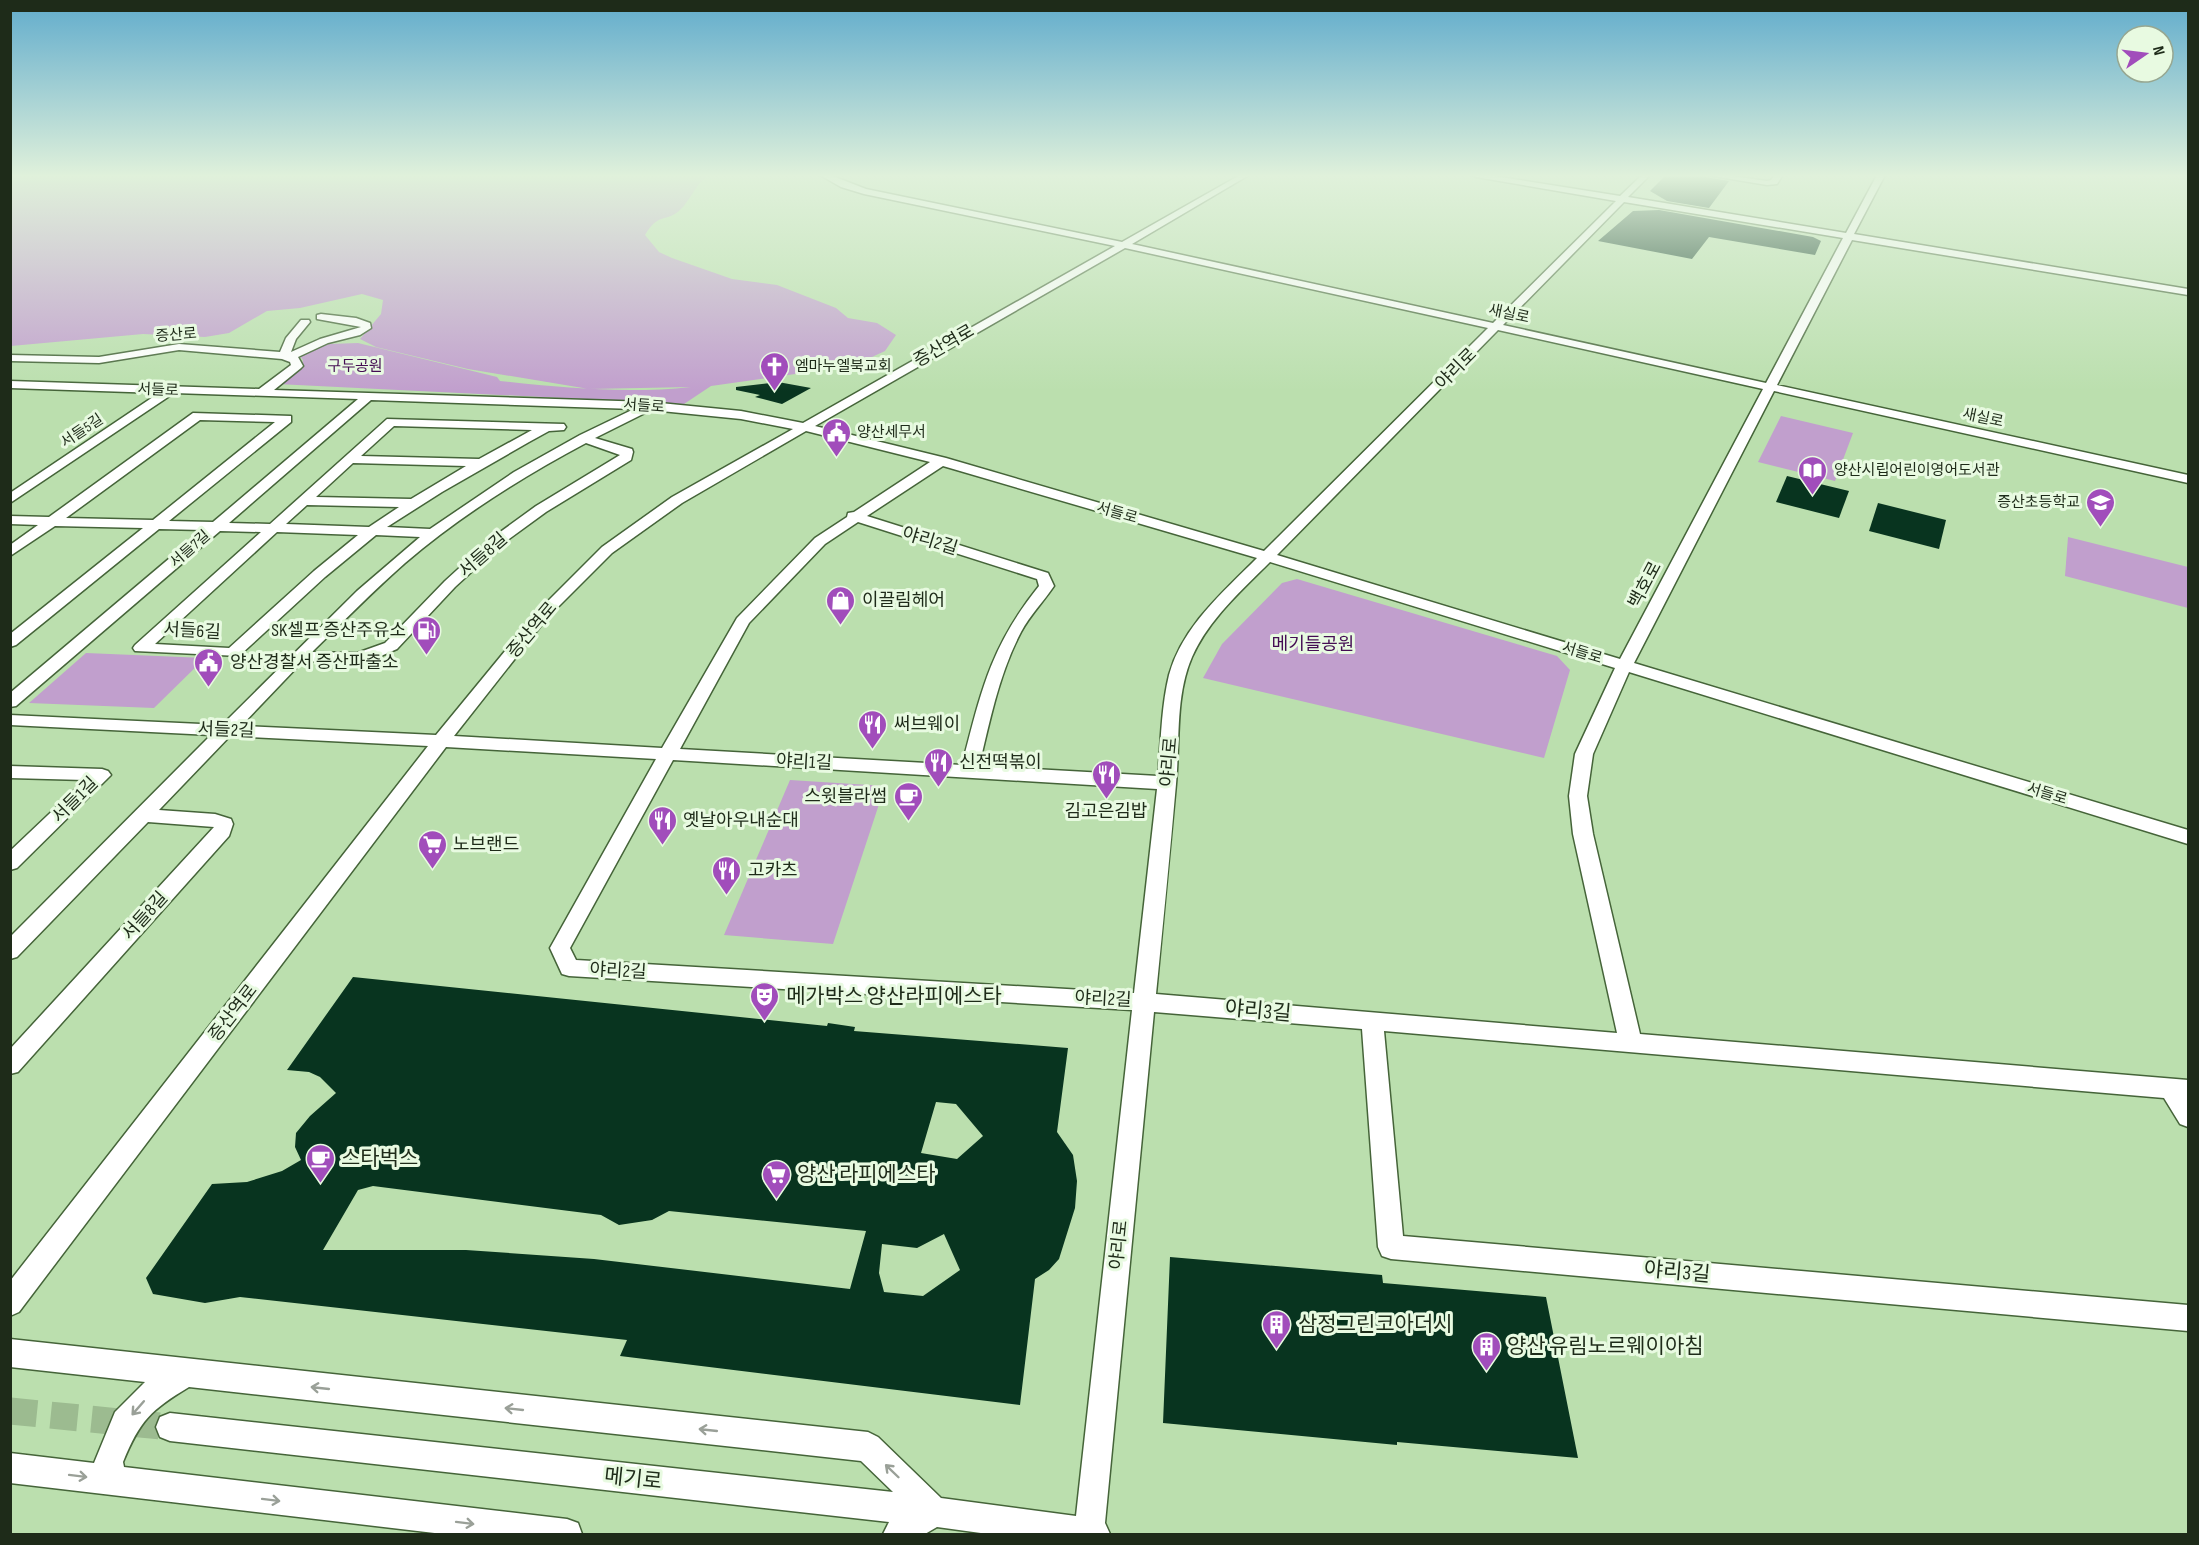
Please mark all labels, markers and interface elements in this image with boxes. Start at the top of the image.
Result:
north arrow [2115,24,2175,84]
text: N [2148,44,2168,57]
street label: 새실로 [1487,300,1531,328]
street label: 증산역로 [910,320,978,372]
street label: 증산로 [155,324,197,346]
street label: 야리로 [1431,344,1481,394]
church icon: 엠마누엘북교회 [758,350,790,392]
park label: 구두공원 [327,357,383,376]
place label: 엠마누엘북교회 [795,357,892,376]
street label: 서들로 [137,380,179,400]
street label: 서들로 [623,395,665,417]
street label: 새실로 [1961,404,2005,432]
street label: 서들5길 [57,410,107,452]
public building icon: 양산세무서 [820,416,852,458]
place label: 양산세무서 [857,423,926,442]
library icon: 양산시립어린이영어도서관 [1797,454,1829,496]
place label: 양산시립어린이영어도서관 [1834,461,2000,480]
school or university icon: 증산초등학교 [2085,486,2117,528]
place label: 증산초등학교 [1997,493,2080,512]
street label: 서들로 [1094,498,1140,528]
street label: 야리2길 [900,523,960,559]
street label: 서들7길 [166,526,214,572]
street label: 서들8길 [454,528,512,582]
street label: 백호로 [1624,558,1666,612]
shop icon: 이끌림헤어 [825,584,857,626]
place label: 이끌림헤어 [862,590,945,611]
street label: 증산역로 [503,598,561,662]
fuel station icon: SK셀프 증산주유소 [411,614,443,656]
street label: 서들6길 [163,619,221,643]
place label: SK셀프 증산주유소 [271,620,406,641]
park label: 메기들공원 [1272,634,1354,655]
street label: 서들로 [1559,638,1605,668]
public building icon: 양산경찰서 증산파출소 [193,646,225,688]
place label: 양산경찰서 증산파출소 [230,652,398,673]
restaurant icon: 써브웨이 [857,708,889,750]
place label: 써브웨이 [894,714,960,735]
street label: 서들2길 [197,719,255,741]
street label: 야리로 [1156,736,1182,788]
restaurant icon: 신전떡볶이 [922,746,954,788]
street label: 야리1길 [775,750,833,774]
place label: 신전떡볶이 [959,752,1042,773]
restaurant icon: 김고은김밥 [1090,758,1122,800]
street label: 서들1길 [48,773,102,827]
street label: 서들로 [2024,779,2070,809]
cafe icon: 스윗블라썸 [892,780,924,822]
place label: 스윗블라썸 [804,786,887,807]
place label: 김고은김밥 [1065,801,1147,822]
restaurant icon: 옛날아우내순대 [646,804,678,846]
place label: 옛날아우내순대 [683,810,799,831]
supermarket icon: 노브랜드 [416,828,448,870]
place label: 노브랜드 [453,834,519,855]
restaurant icon: 고카츠 [711,854,743,896]
place label: 고카츠 [748,860,798,881]
street label: 서들8길 [118,888,172,944]
street label: 야리2길 [589,959,647,983]
street label: 증산역로 [204,980,262,1046]
theatre icon: 메가박스 양산라피에스타 [749,980,781,1022]
place label: 메가박스 양산라피에스타 [786,984,1002,1009]
street label: 야리2길 [1074,987,1132,1011]
street label: 야리3길 [1224,996,1292,1026]
cafe icon: 스타벅스 [304,1142,336,1184]
place label: 스타벅스 [341,1146,418,1171]
supermarket icon: 양산 라피에스타 [760,1158,792,1200]
place label: 양산 라피에스타 [797,1162,936,1187]
street label: 야리로 [1106,1219,1132,1271]
street label: 야리3길 [1643,1257,1711,1287]
building icon: 삼정그린코아더시 [1261,1308,1293,1350]
place label: 삼정그린코아더시 [1298,1312,1453,1337]
building icon: 양산 유림노르웨이아침 [1470,1330,1502,1372]
place label: 양산 유림노르웨이아침 [1507,1334,1704,1359]
one-way arrow [311,1382,330,1393]
one-way arrow [131,1400,145,1415]
one-way arrow [504,1403,524,1414]
one-way arrow [698,1424,718,1435]
street label: 메기로 [603,1464,663,1494]
one-way arrow [885,1464,900,1478]
one-way arrow [67,1470,87,1481]
one-way arrow [261,1494,280,1505]
one-way arrow [454,1517,474,1528]

